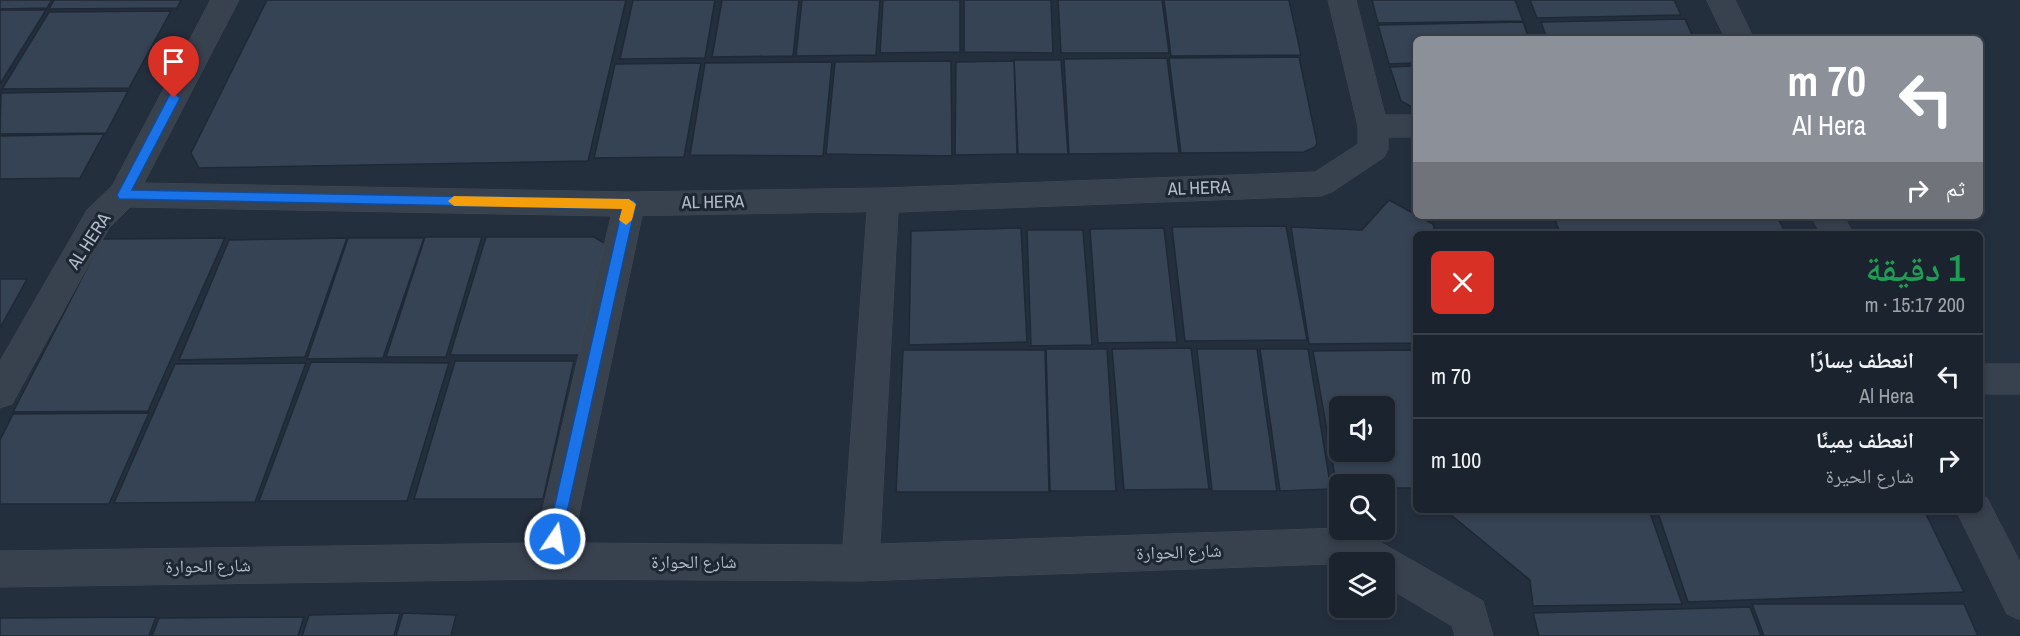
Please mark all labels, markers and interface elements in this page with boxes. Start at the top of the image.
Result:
pin [148,36,199,98]
icon: arrive [157,45,190,78]
text: 70 m [1787,53,1866,109]
icon: left [1887,60,1965,138]
text: Al Hera [1792,107,1866,143]
text: ثم [1946,173,1965,203]
street label: AL HERA [1166,174,1231,201]
icon: right [1901,174,1934,207]
street label: AL HERA [680,188,745,215]
street label: AL HERA [60,208,116,275]
text: 1 دقيقة [1866,244,1965,292]
button: close [1431,251,1494,314]
text: 200 m · 15:17 [1865,291,1965,318]
text: انعطف يسارًا [1809,345,1914,375]
icon: left [1932,360,1965,393]
text: 70 m [1431,361,1471,391]
text: Al Hera [1859,382,1914,409]
map controls [1329,396,1395,618]
button: sound [1329,396,1395,462]
text: انعطف يمينًا [1816,425,1914,455]
icon: right [1932,444,1965,477]
text: 100 m [1431,445,1481,475]
text: شارع الحيرة [1826,462,1914,489]
button: search [1329,474,1395,540]
position arrow [523,507,587,571]
street label: شارع الحوارة [1136,538,1222,565]
street label: شارع الحوارة [651,549,737,574]
street label: شارع الحوارة [165,552,251,579]
button: layers [1329,552,1395,618]

